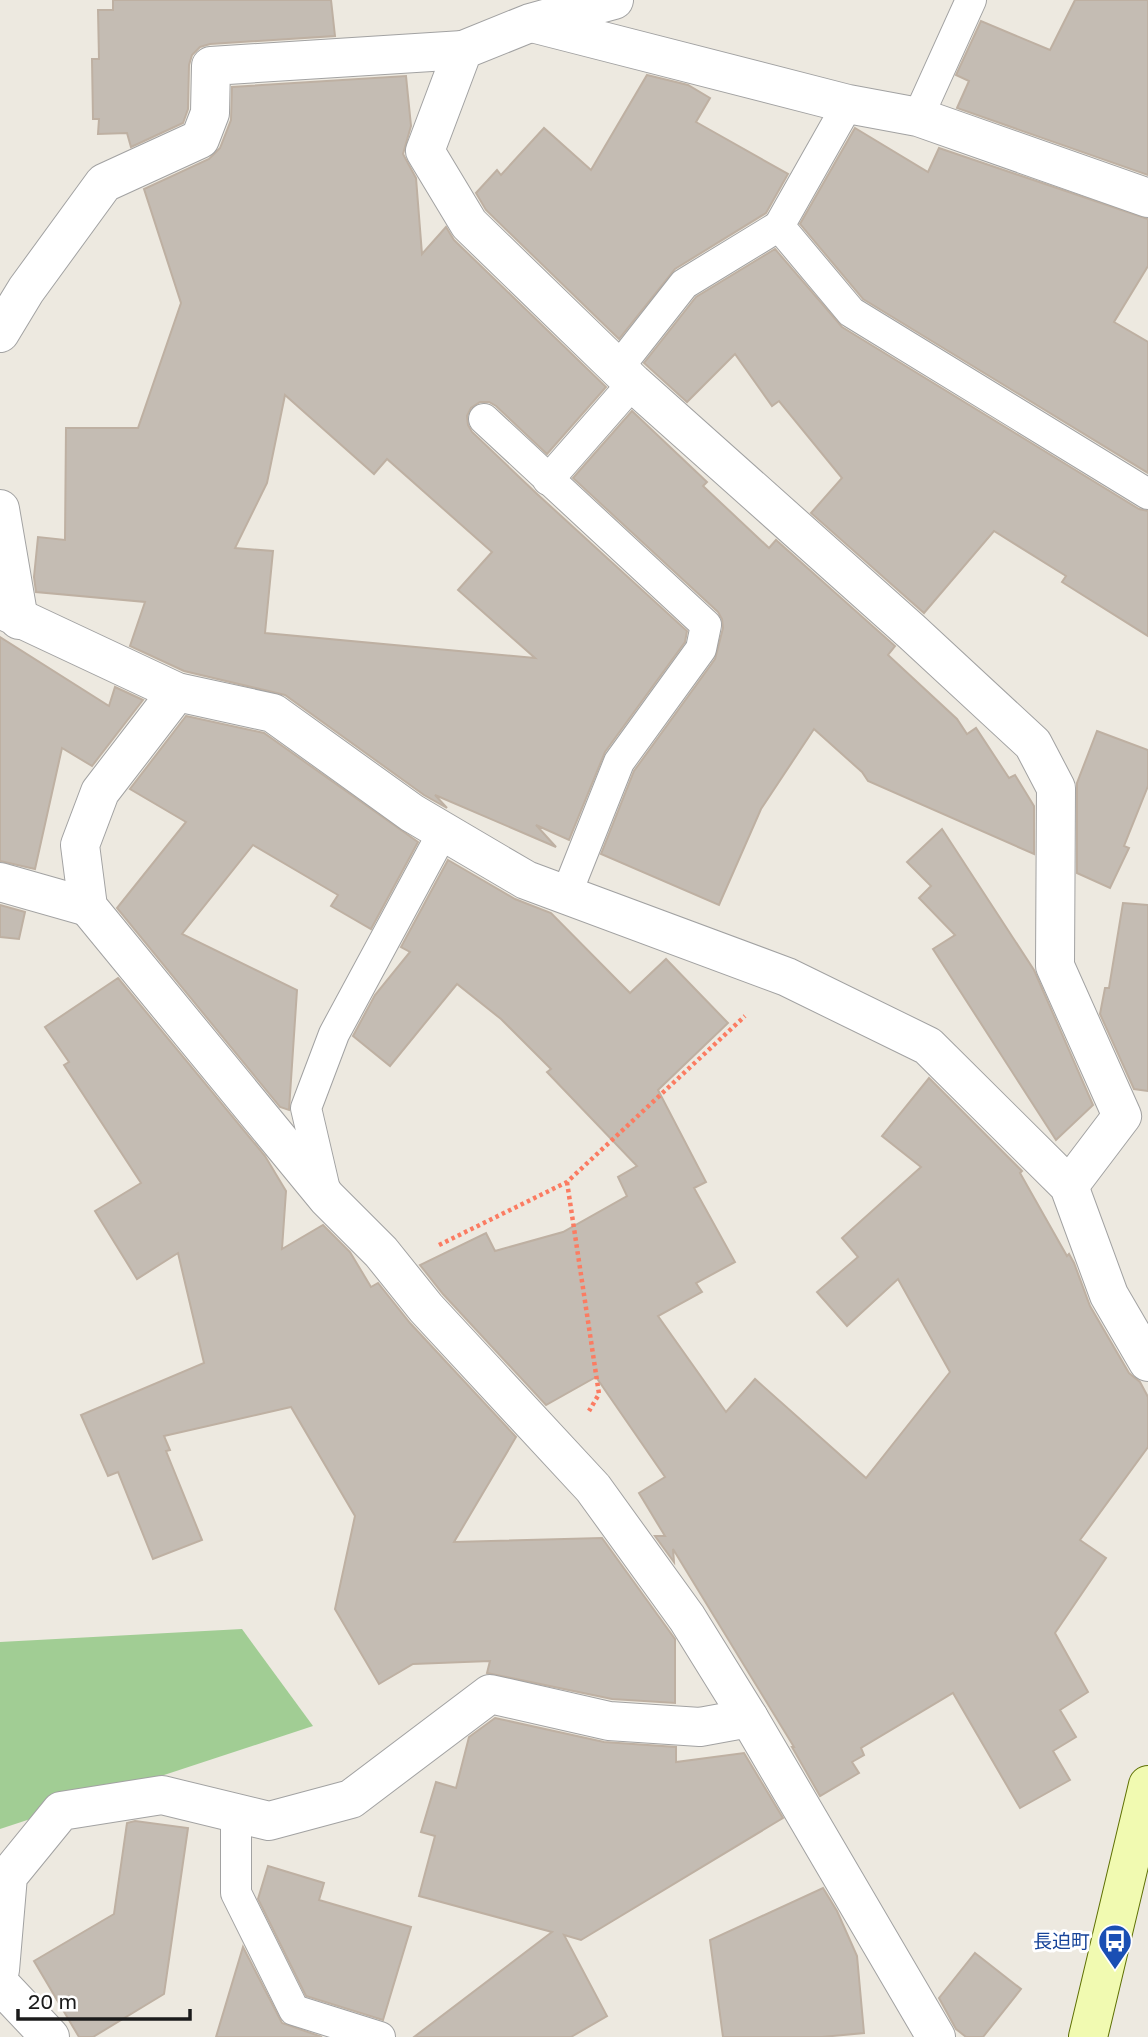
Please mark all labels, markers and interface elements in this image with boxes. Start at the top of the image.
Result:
bus stop icon: 長迫町 [1096,1922,1134,1971]
place label: 長迫町 [1033,1929,1090,1952]
scale bar [18,1978,189,2022]
text: 20 m [28,1988,77,2014]

